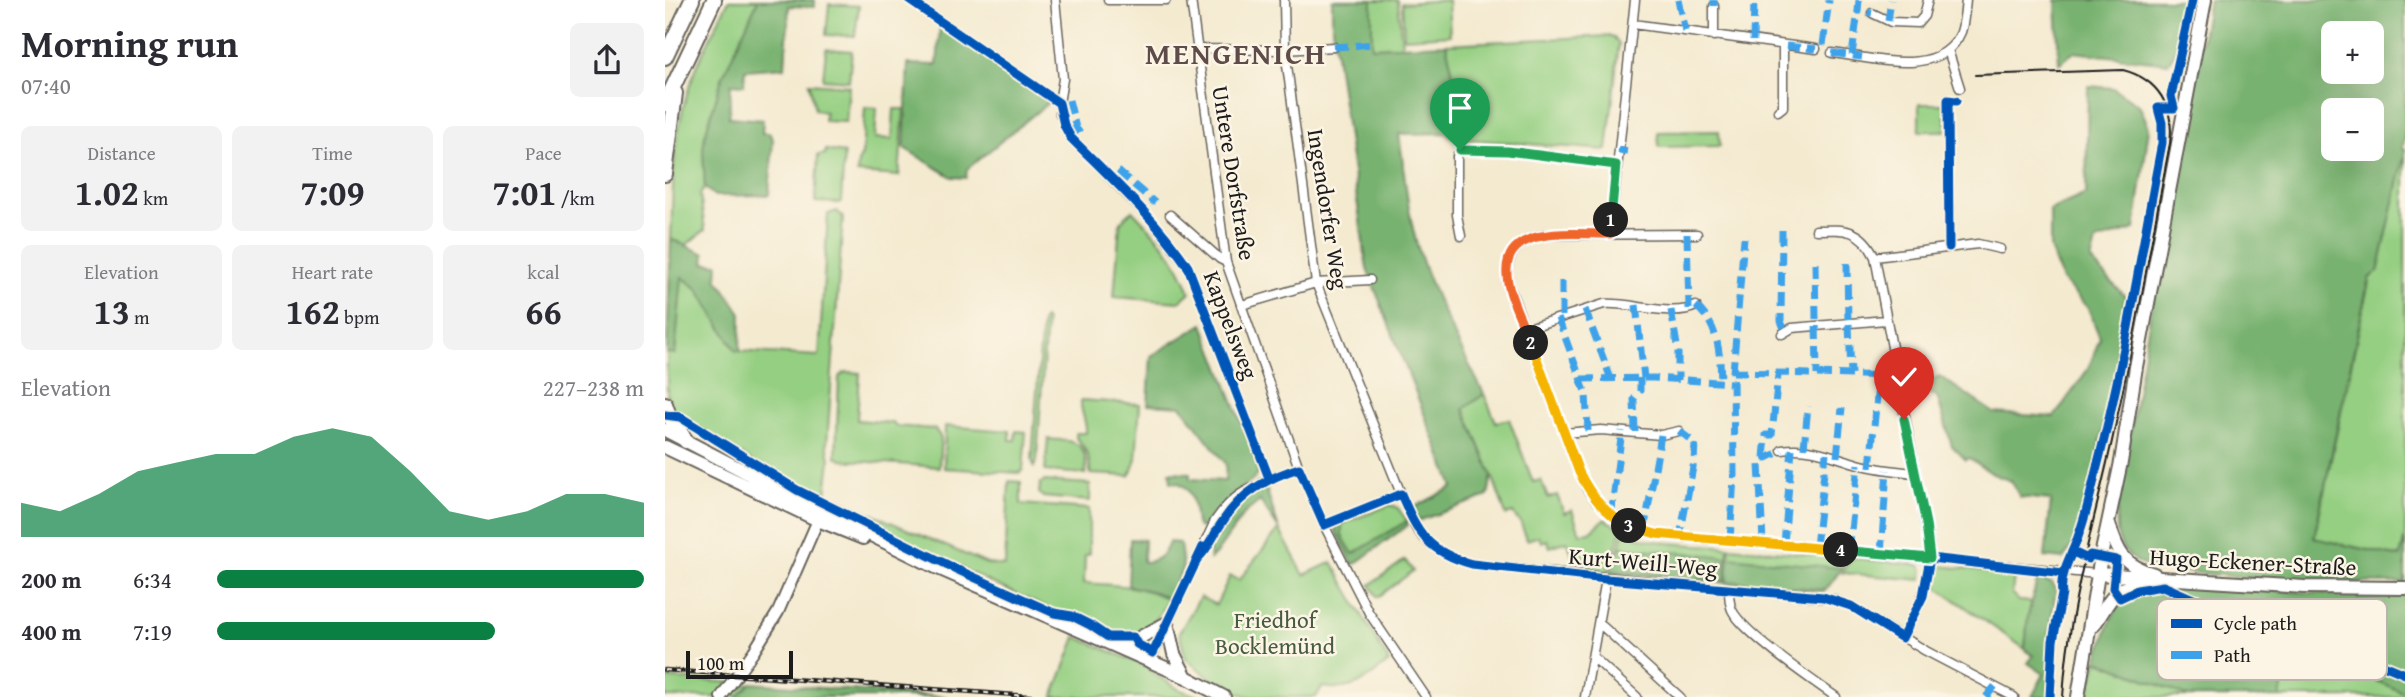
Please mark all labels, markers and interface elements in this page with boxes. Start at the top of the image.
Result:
text: Morning run [21,15,238,71]
map controls [2321,21,2384,161]
button: + [2321,21,2384,84]
button: share [570,23,644,97]
district label: MENGENICH [1145,31,1327,75]
text: 07:40 [21,69,71,102]
pin [1430,78,1490,150]
street label: Untere Dorfstraße [1204,83,1265,263]
icon: arrive [1441,89,1479,127]
button: − [2321,98,2384,161]
street label: Ingendorfer Weg [1300,126,1358,292]
text: Distance [87,139,156,167]
text: Time [312,139,353,167]
text: Pace [525,139,562,167]
text: 1.02 [75,167,139,218]
text: 7:09 [300,167,365,218]
text: 7:01 [492,167,556,218]
text: km [139,184,168,212]
text: /km [556,184,595,212]
pin: 1 [1593,202,1629,238]
text: 1 [1606,205,1615,233]
text: Elevation [84,258,159,286]
text: Heart rate [292,258,373,286]
text: kcal [527,258,560,286]
street label: Kappelsweg [1196,266,1267,384]
text: 13 [94,286,130,337]
text: 162 [285,286,340,337]
text: 66 [525,286,562,337]
text: m [130,303,149,331]
text: bpm [340,303,380,331]
pin: 2 [1513,326,1549,360]
text: 2 [1526,328,1535,356]
pin [1874,347,1934,419]
icon: check [1885,358,1923,396]
text: Elevation [21,371,111,404]
text: 227–238 m [543,371,644,404]
pin: 3 [1611,508,1647,544]
text: 3 [1624,511,1633,539]
pin: 4 [1823,532,1859,568]
text: 4 [1836,535,1845,563]
street label: Kurt-Weill-Weg [1567,539,1719,584]
street label: Hugo-Eckener-Straße [2149,540,2357,583]
text: 200 m [21,563,82,596]
text: 6:34 [133,563,172,596]
legend [2157,599,2387,680]
park label: Friedhof Bocklemünd [1215,603,1336,662]
text: Cycle path [2214,609,2297,637]
text: 400 m [21,615,82,648]
text: 7:19 [133,615,172,648]
text: Path [2214,641,2251,669]
scale bar [686,648,793,680]
text: 100 m [697,649,744,677]

